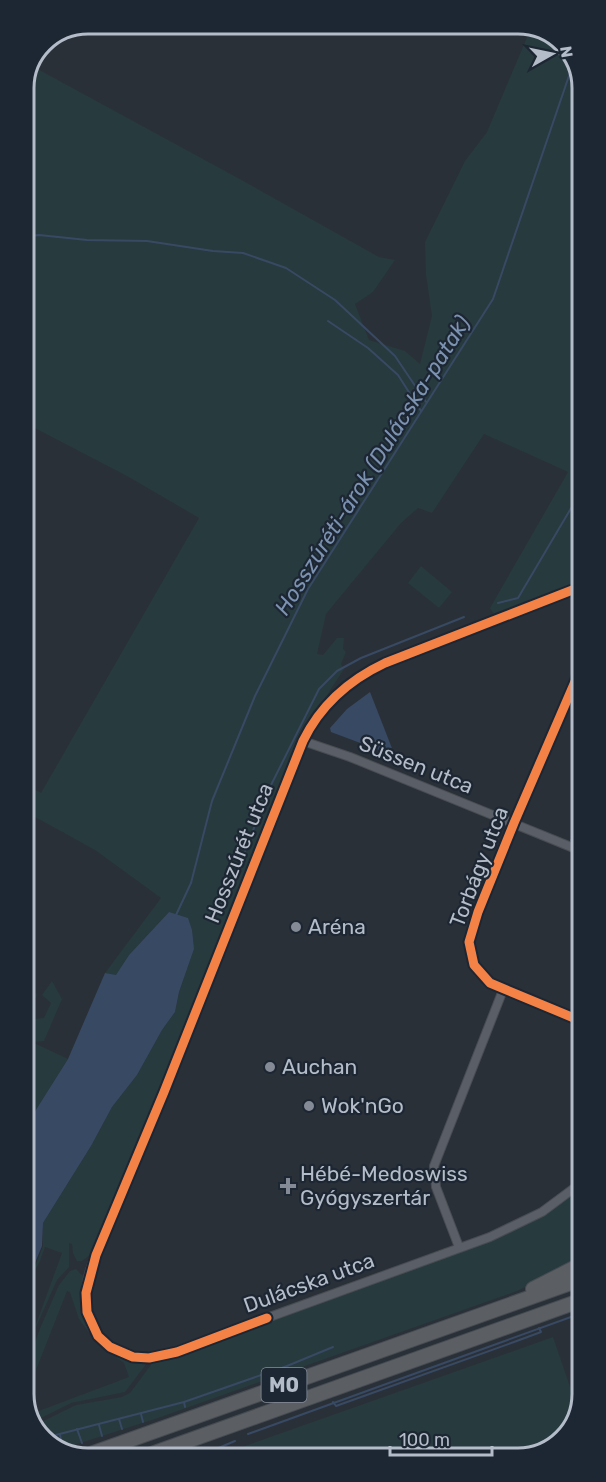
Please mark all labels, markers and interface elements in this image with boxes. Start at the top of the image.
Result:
north arrow [522,24,582,84]
text: N [556,45,577,59]
water label: Hosszúréti-árok (Dulácska-patak) [269,311,476,620]
street label: Süssen utca [356,730,477,799]
street label: Hosszúrét utca [199,779,278,926]
street label: Torbágy utca [444,803,513,931]
place label: Aréna [308,914,366,939]
marker: Aréna [289,920,303,934]
place label: Auchan [282,1054,357,1079]
marker: Auchan [263,1060,277,1074]
place label: Wok'nGo [321,1093,404,1118]
marker: Wok'nGo [302,1099,316,1113]
place label: Hébé-Medoswiss Gyógyszertár [300,1161,468,1210]
marker: Hébé-Medoswiss Gyógyszertár [281,1179,295,1193]
street label: Dulácska utca [240,1247,378,1318]
road number: M0 [262,1368,306,1402]
scale bar [390,1419,492,1457]
text: 100 m [399,1429,450,1451]

